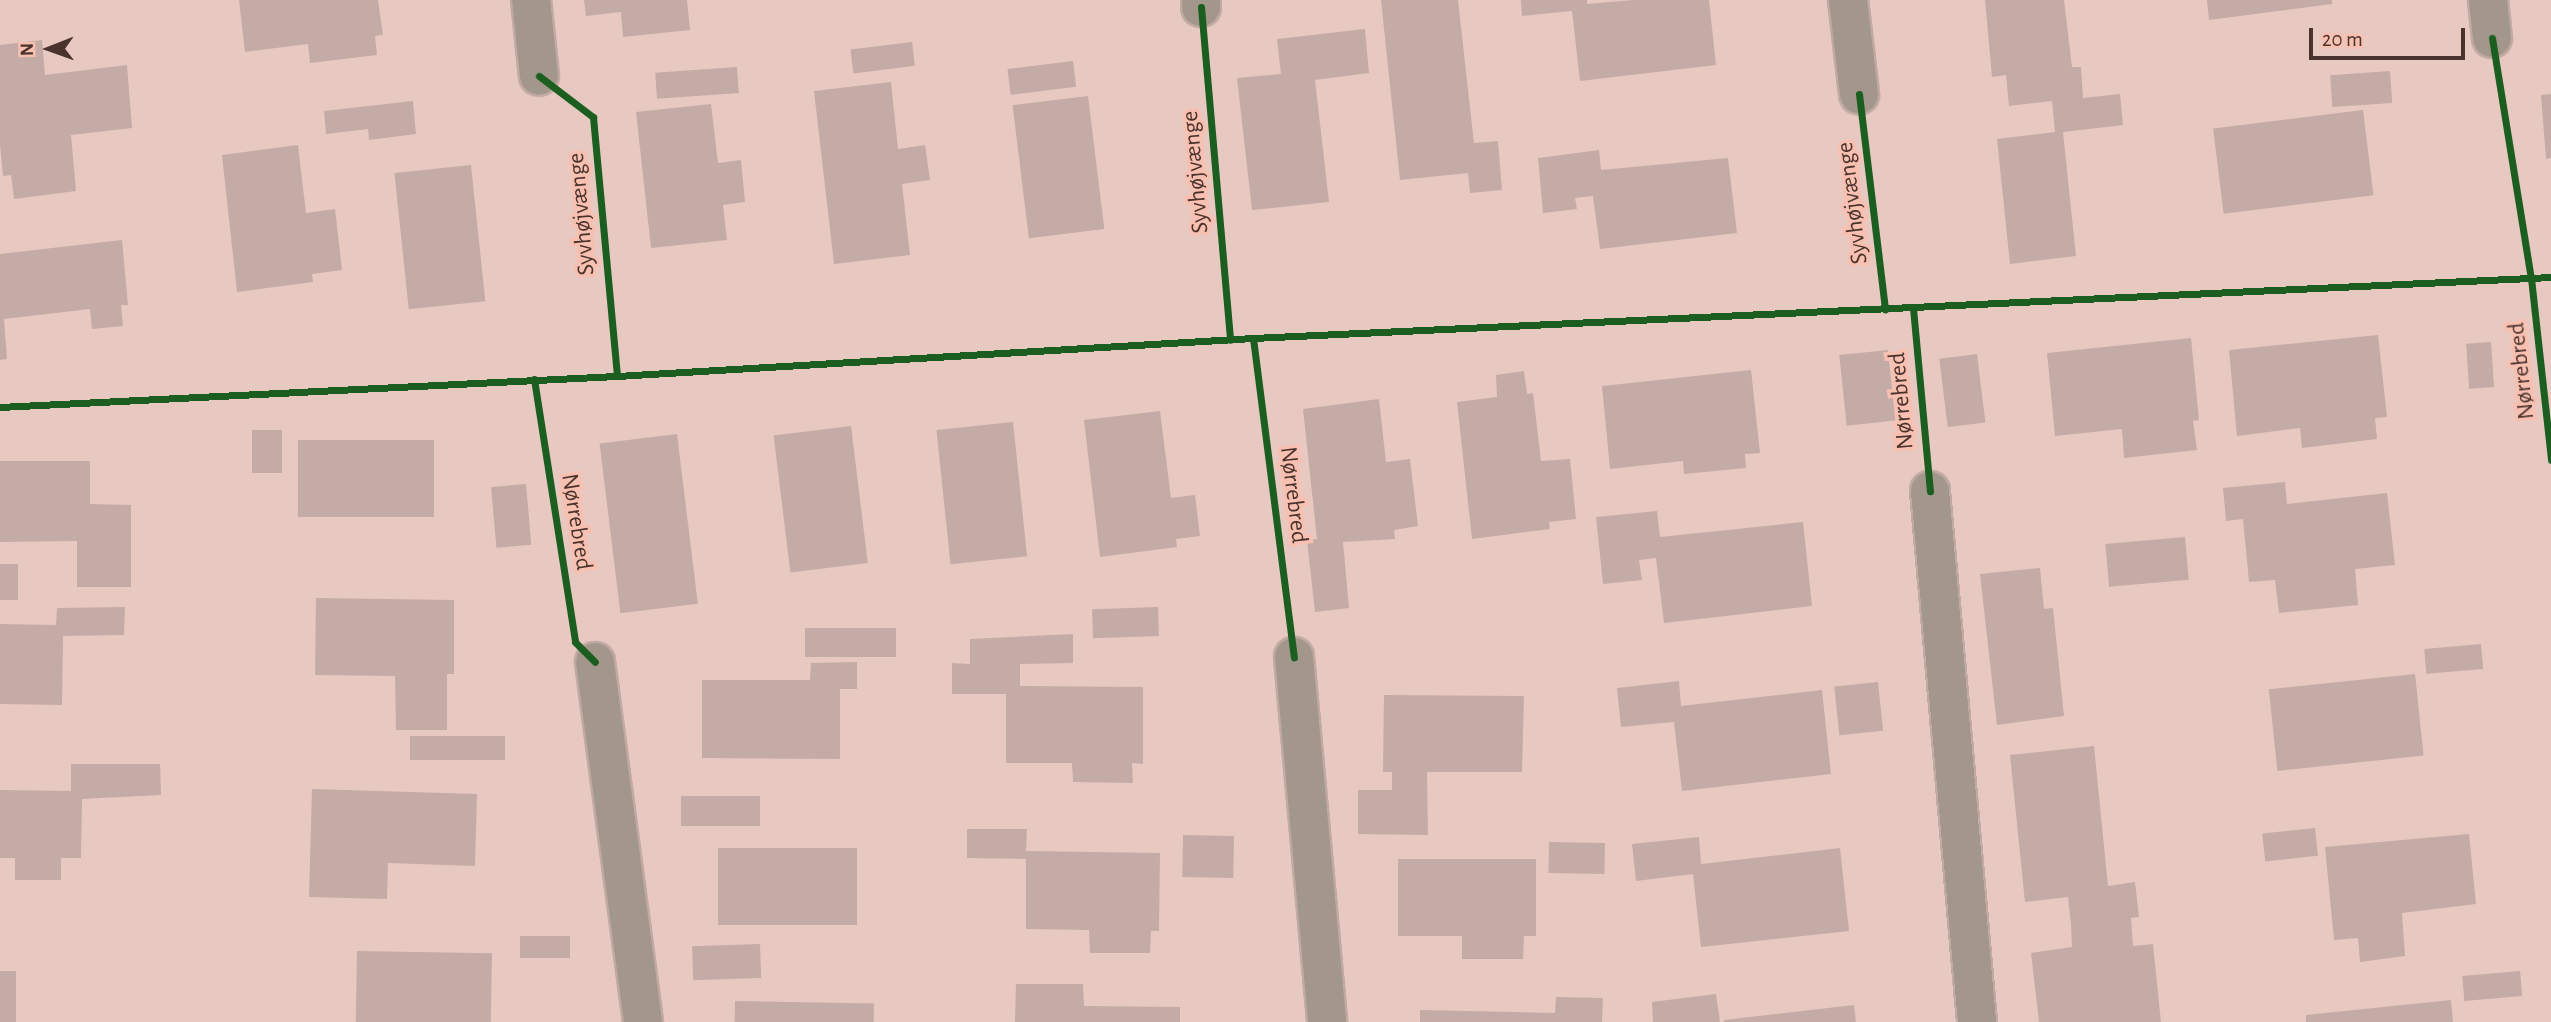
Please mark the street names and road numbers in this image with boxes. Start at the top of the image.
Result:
street label: Syvhøjvænge [1176,109,1216,235]
street label: Syvhøjvænge [1831,140,1875,266]
street label: Syvhøjvænge [562,151,602,277]
street label: Nørrebred [2503,321,2541,421]
street label: Nørrebred [1883,351,1921,451]
street label: Nørrebred [1273,445,1313,545]
street label: Nørrebred [554,472,598,572]

